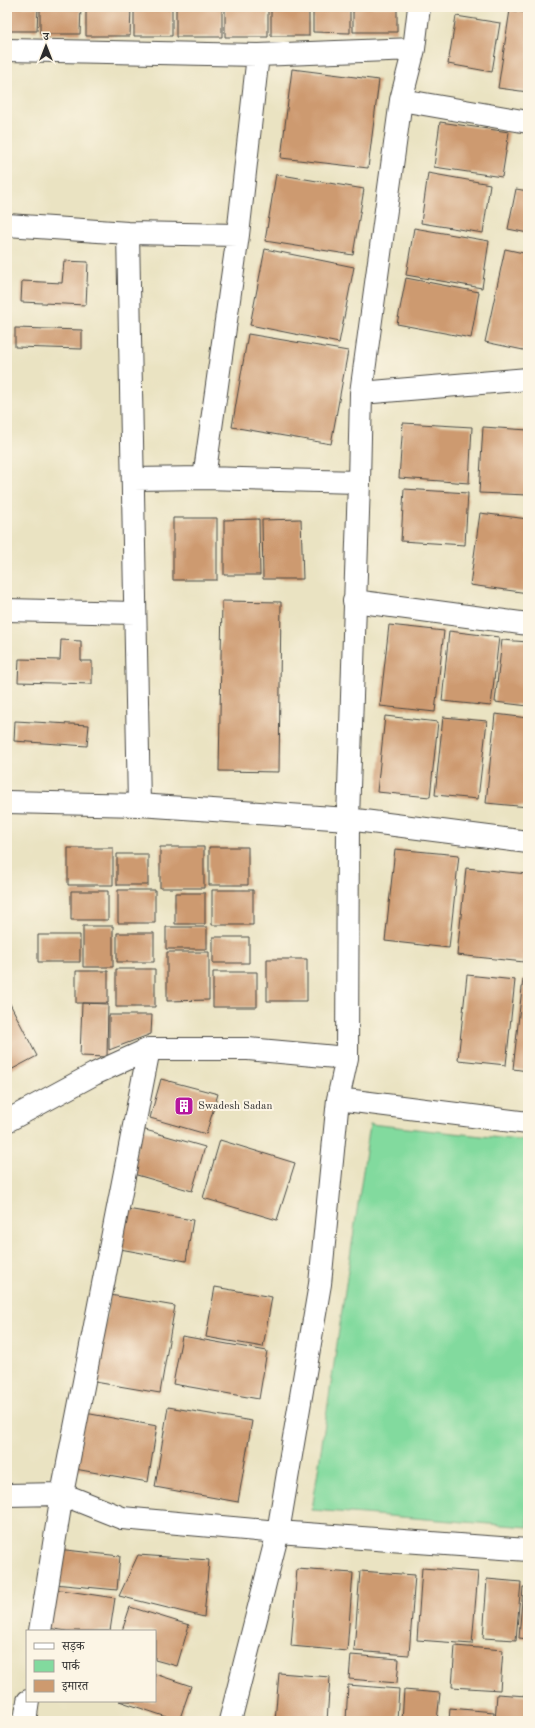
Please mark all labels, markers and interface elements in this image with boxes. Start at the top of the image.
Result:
north arrow [26,26,66,66]
text: उ [42,32,50,43]
building icon: Swadesh Sadan [173,1095,195,1117]
place label: Swadesh Sadan [198,1101,273,1112]
legend [26,1630,156,1702]
text: सड़क [61,1641,86,1653]
text: पार्क [61,1659,81,1673]
text: इमारत [61,1681,89,1693]

